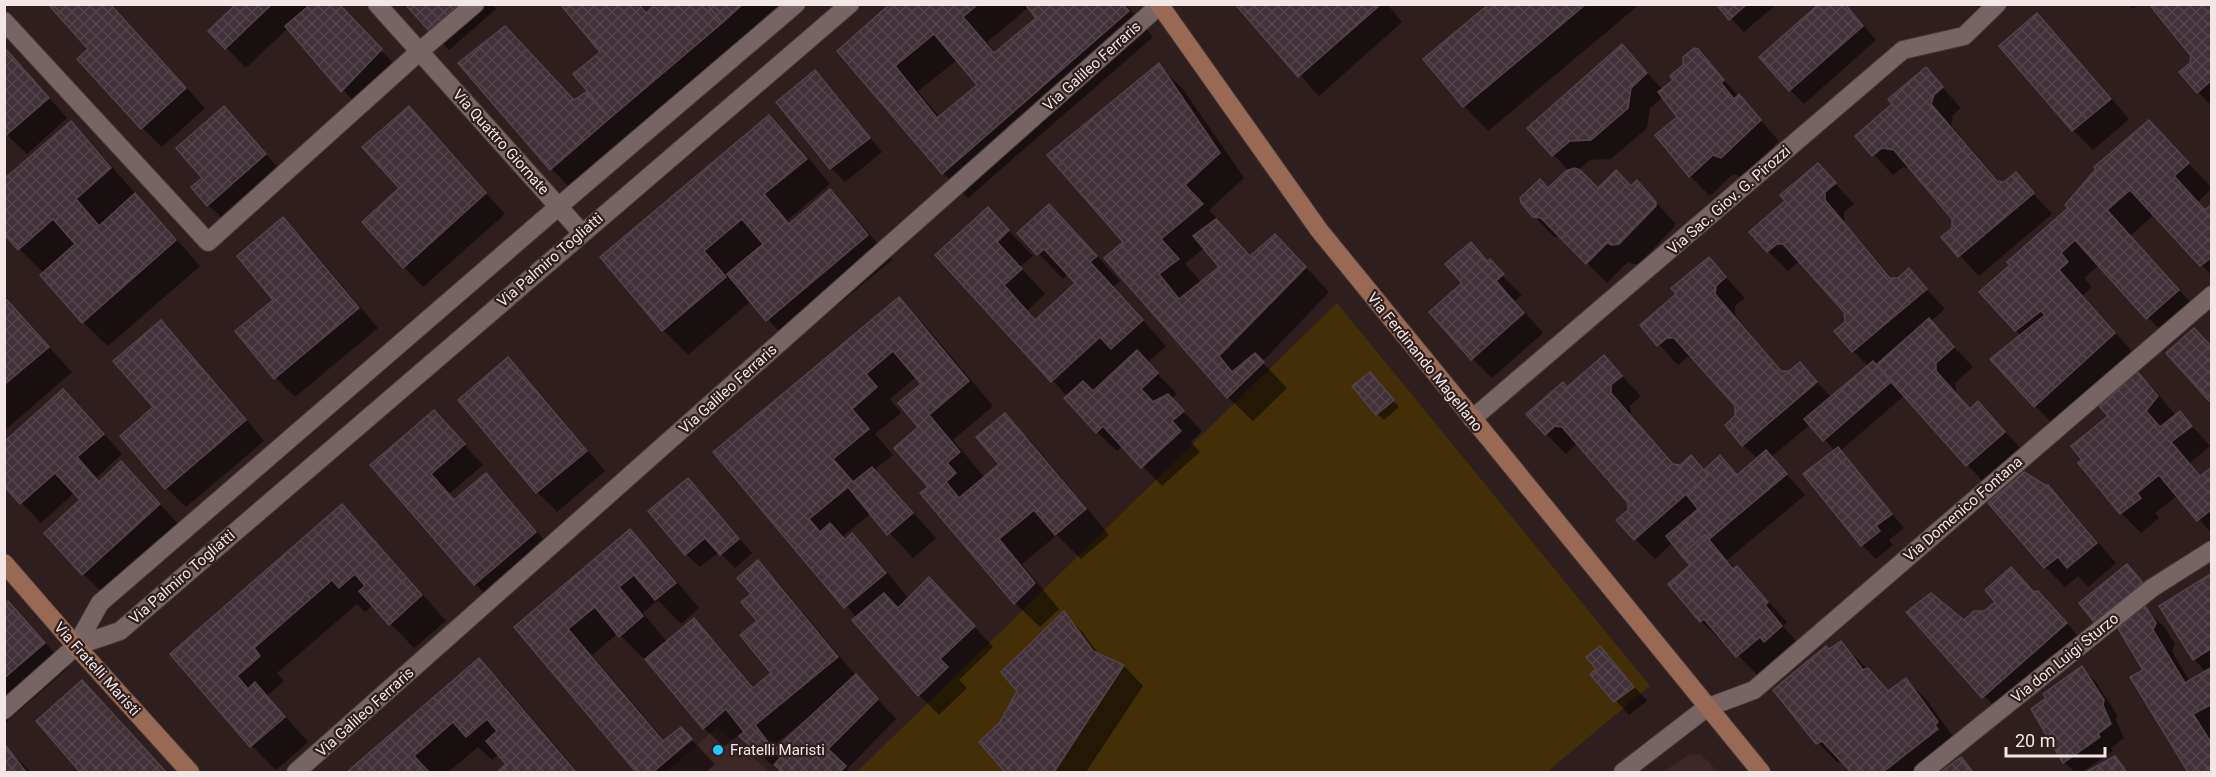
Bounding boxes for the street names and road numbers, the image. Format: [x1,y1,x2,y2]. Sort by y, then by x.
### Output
street label: Via Galileo Ferraris [1039,17,1145,115]
street label: Via Quattro Giornate [449,86,553,198]
street label: Via Sac. Giov. G. Pirozzi [1664,142,1794,258]
street label: Via Palmiro Togliatti [493,209,607,311]
street label: Via Ferdinando Magellano [1363,289,1487,435]
street label: Via Galileo Ferraris [675,340,781,438]
street label: Via Domenico Fontana [1900,453,2026,565]
street label: Via Palmiro Togliatti [125,526,239,628]
street label: Via don Luigi Sturzo [2008,609,2122,707]
street label: Via Fratelli Maristi [50,618,144,720]
street label: Via Galileo Ferraris [312,663,418,761]

